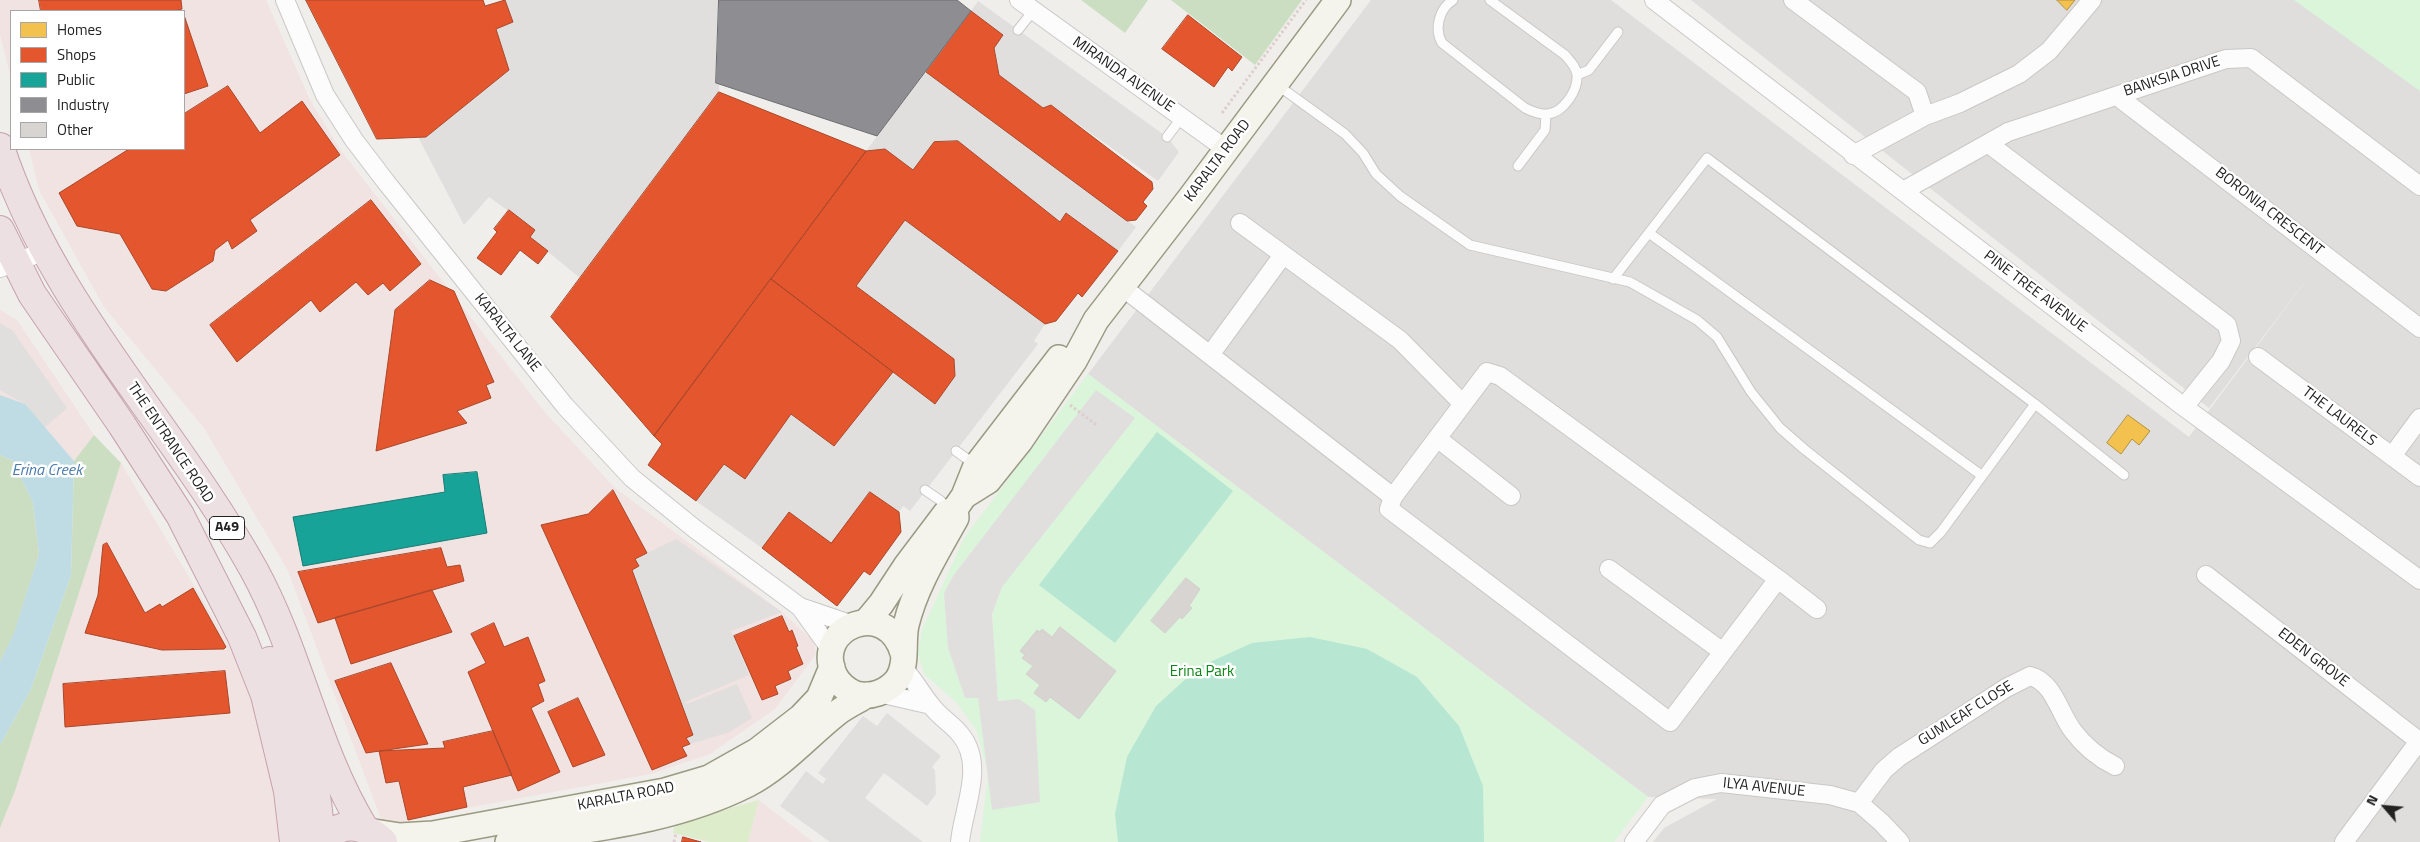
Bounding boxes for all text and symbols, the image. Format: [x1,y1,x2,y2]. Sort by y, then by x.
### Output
legend [10,10,185,150]
text: Homes [57,18,102,41]
street label: MIRANDA AVENUE [1069,33,1177,117]
text: Shops [57,43,96,66]
street label: BANKSIA DRIVE [2121,53,2223,101]
text: Public [57,68,95,91]
text: Industry [57,93,109,116]
street label: KARALTA ROAD [1181,116,1255,206]
text: Other [57,118,93,141]
street label: BORONIA CRESCENT [2211,164,2327,260]
street label: PINE TREE AVENUE [1980,247,2090,337]
street label: KARALTA LANE [470,290,544,376]
street label: THE ENTRANCE ROAD [123,379,217,507]
street label: THE LAURELS [2298,383,2380,451]
water label: Erina Creek [12,461,82,481]
road number: A49 [210,516,244,540]
street label: EDEN GROVE [2274,625,2352,691]
park label: Erina Park [1170,663,1234,681]
street label: GUMLEAF CLOSE [1915,678,2017,750]
street label: ILYA AVENUE [1722,775,1806,801]
street label: KARALTA ROAD [576,779,676,815]
north arrow [2360,782,2410,832]
text: N [2360,791,2383,809]

